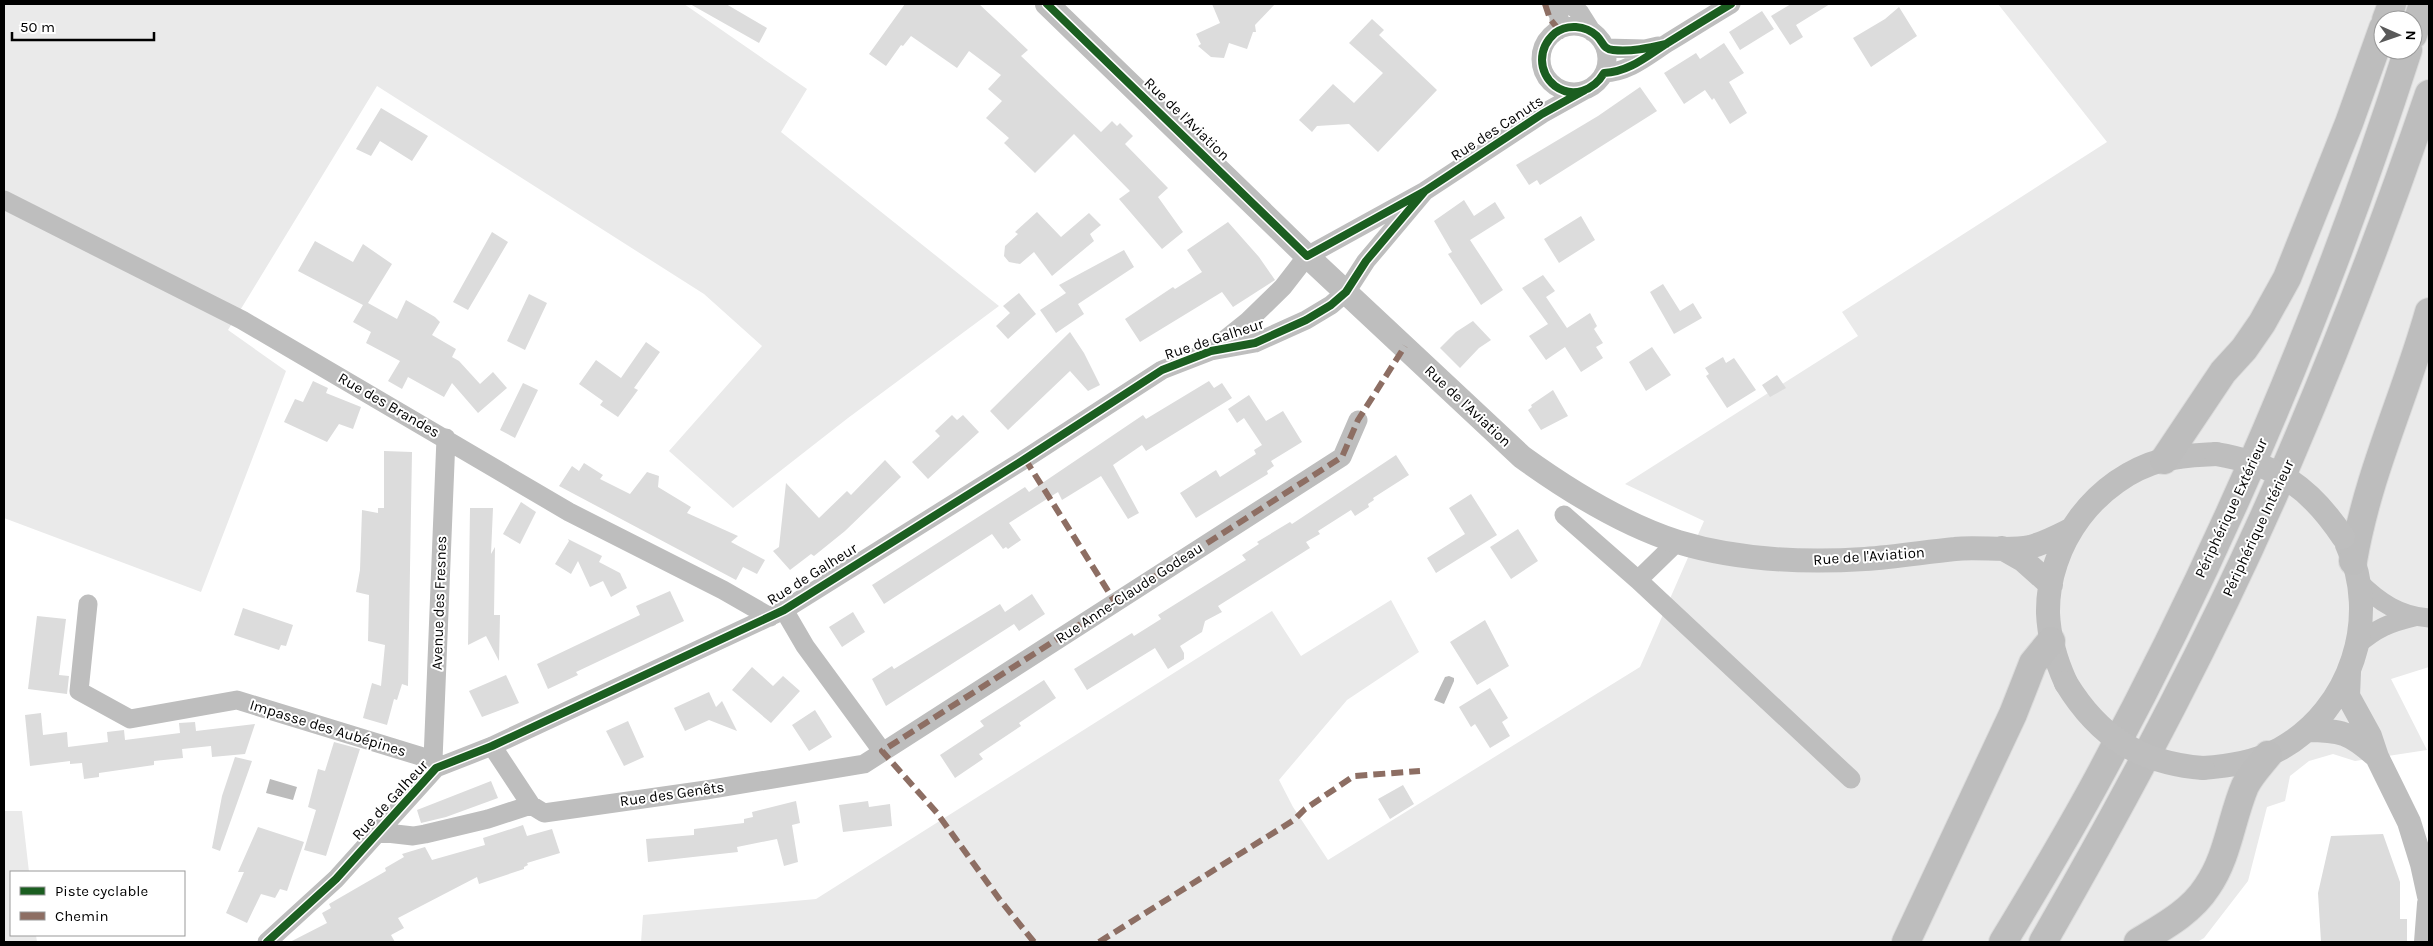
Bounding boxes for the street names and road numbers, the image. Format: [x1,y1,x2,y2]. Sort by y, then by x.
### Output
street label: Rue de l'Aviation [1141,74,1233,164]
street label: Rue des Canuts [1447,91,1547,165]
street label: Rue de Galheur [1162,314,1266,363]
street label: Rue de l'Aviation [1421,361,1515,451]
street label: Rue des Brandes [335,369,443,441]
street label: Périphérique Extérieur [2191,435,2272,581]
street label: Périphérique Intérieur [2218,456,2298,599]
street label: Avenue des Fresnes [428,535,450,671]
street label: Rue de Galheur [764,539,861,609]
street label: Rue Anne-Claude Godeau [1052,539,1206,647]
street label: Rue de l'Aviation [1813,543,1925,569]
street label: Impasse des Aubépines [248,696,408,760]
street label: Rue de Galheur [348,756,432,844]
street label: Rue des Genêts [619,778,725,810]

